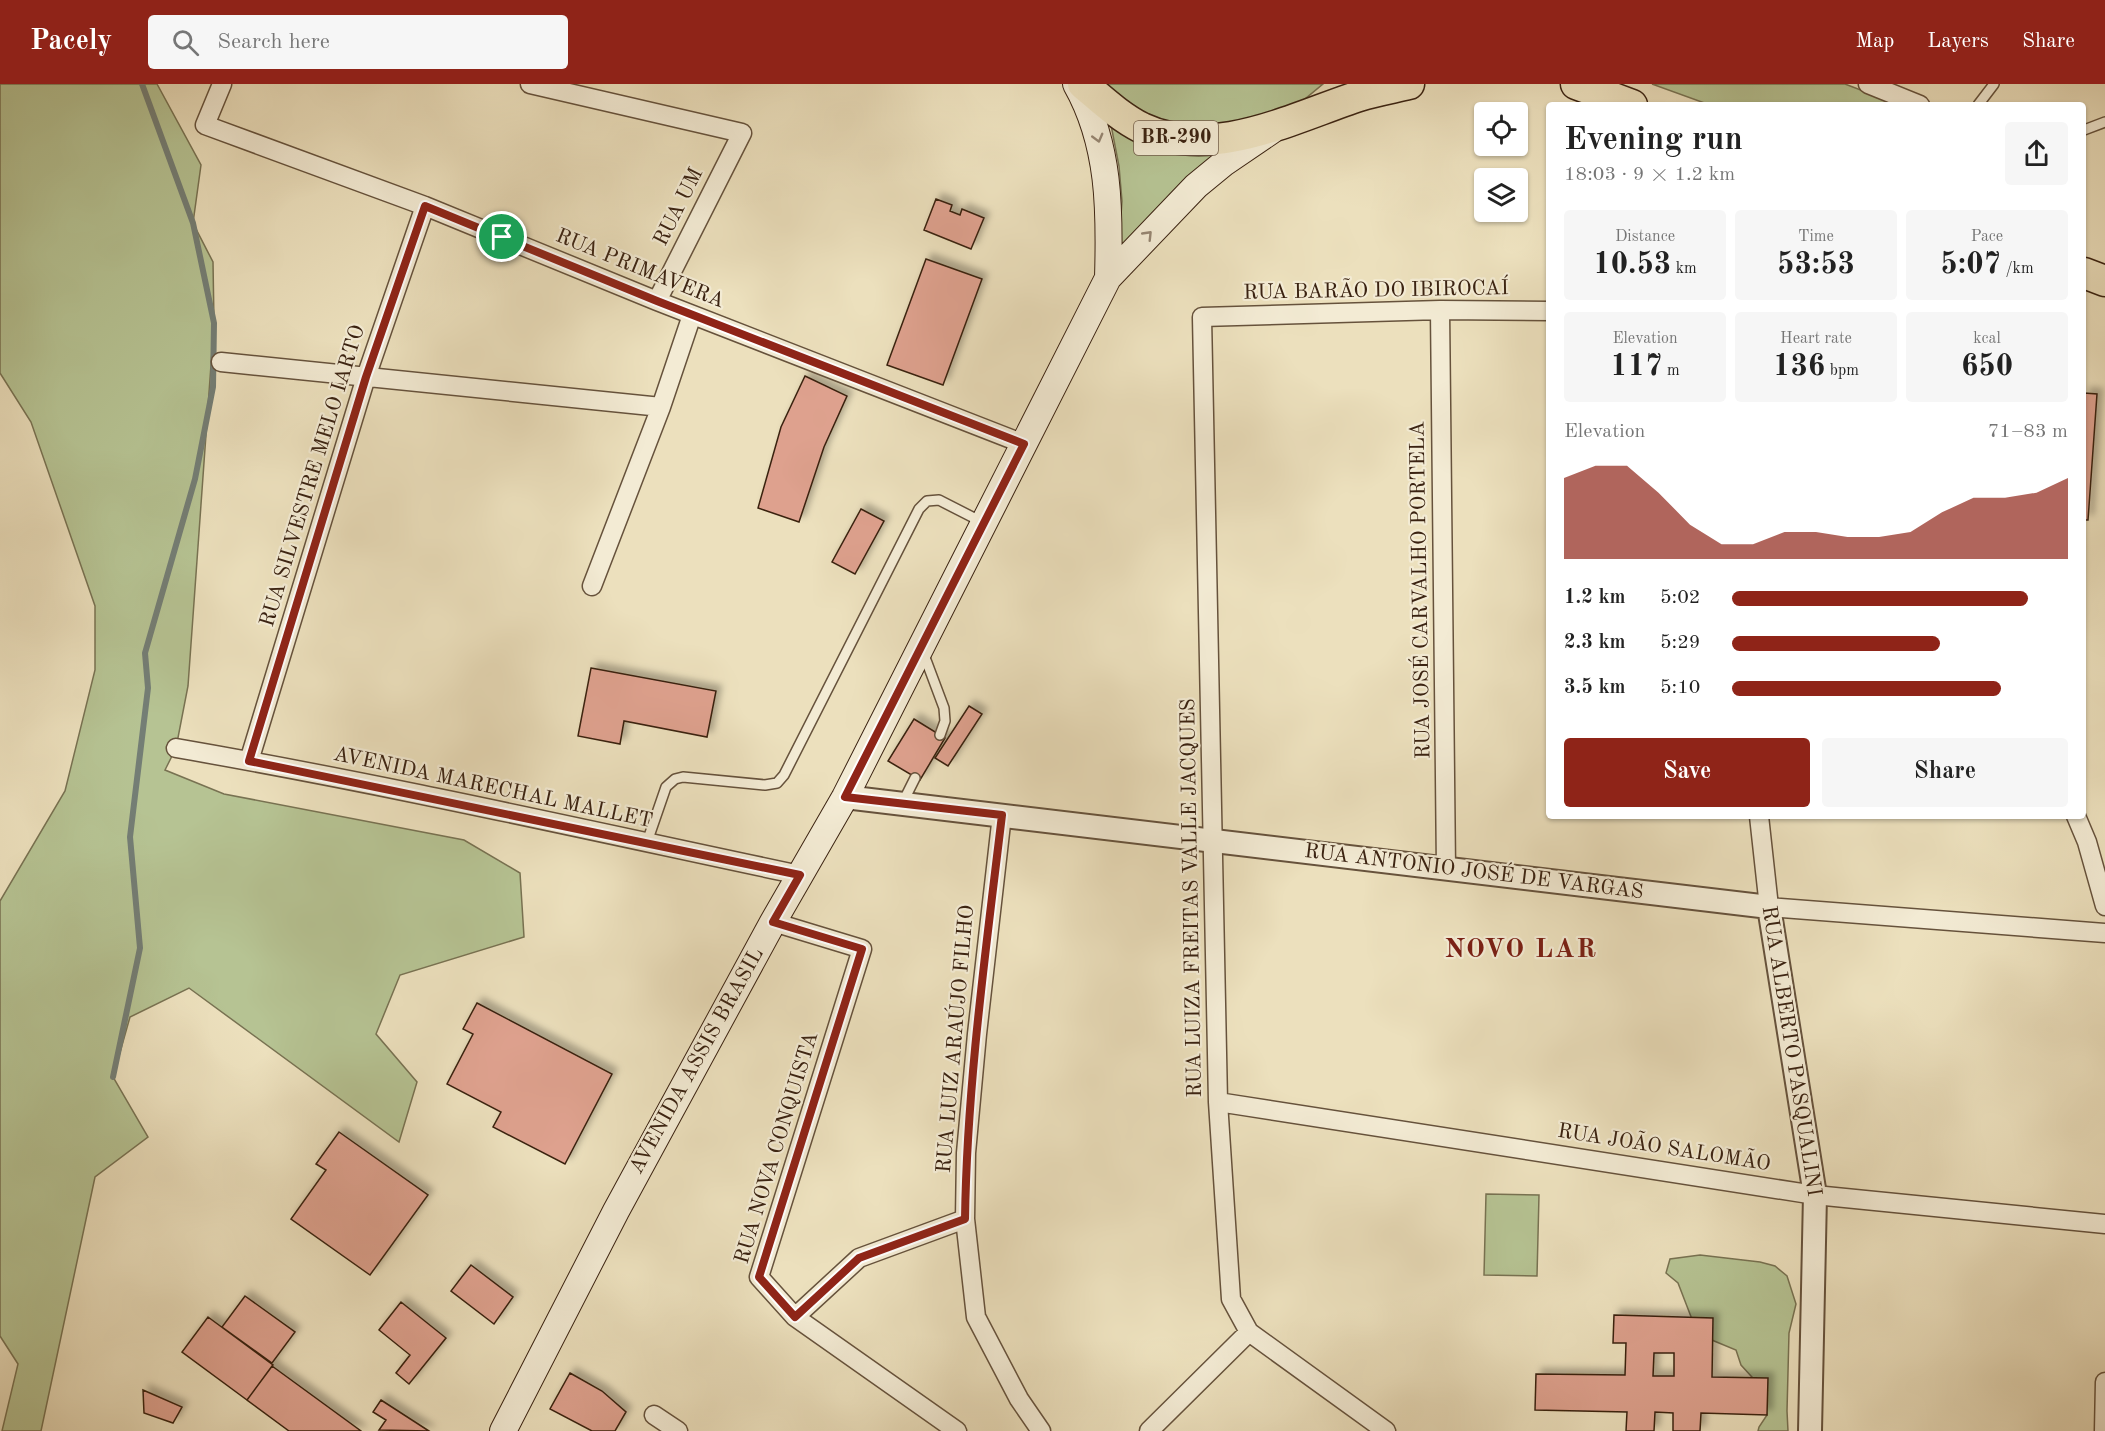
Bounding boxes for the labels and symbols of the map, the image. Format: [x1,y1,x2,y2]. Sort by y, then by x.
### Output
road number: BR-290 [1134,121,1218,155]
one-way arrow [1091,132,1103,143]
street label: RUA UM [650,165,708,249]
pin [476,211,527,262]
street label: RUA PRIMAVERA [553,226,727,312]
one-way arrow [1141,231,1152,241]
street label: RUA BARÃO DO IBIROCAÍ [1243,274,1509,304]
street label: RUA SILVESTRE MELO IARTO [257,322,369,630]
street label: RUA JOSÉ CARVALHO PORTELA [1404,421,1434,759]
street label: RUA LUIZA FREITAS VALLE JACQUES [1178,698,1206,1098]
street label: AVENIDA MARECHAL MALLET [331,744,655,832]
street label: RUA ANTONIO JOSÉ DE VARGAS [1303,837,1645,903]
street label: RUA LUIZ ARAÚJO FILHO [929,904,978,1174]
street label: RUA ALBERTO PASQUALINI [1758,904,1824,1198]
district label: NOVO LAR [1445,936,1597,963]
street label: AVENIDA ASSIS BRASIL [626,944,768,1178]
street label: RUA NOVA CONQUISTA [732,1029,822,1267]
street label: RUA JOÃO SALOMÃO [1556,1117,1773,1175]

